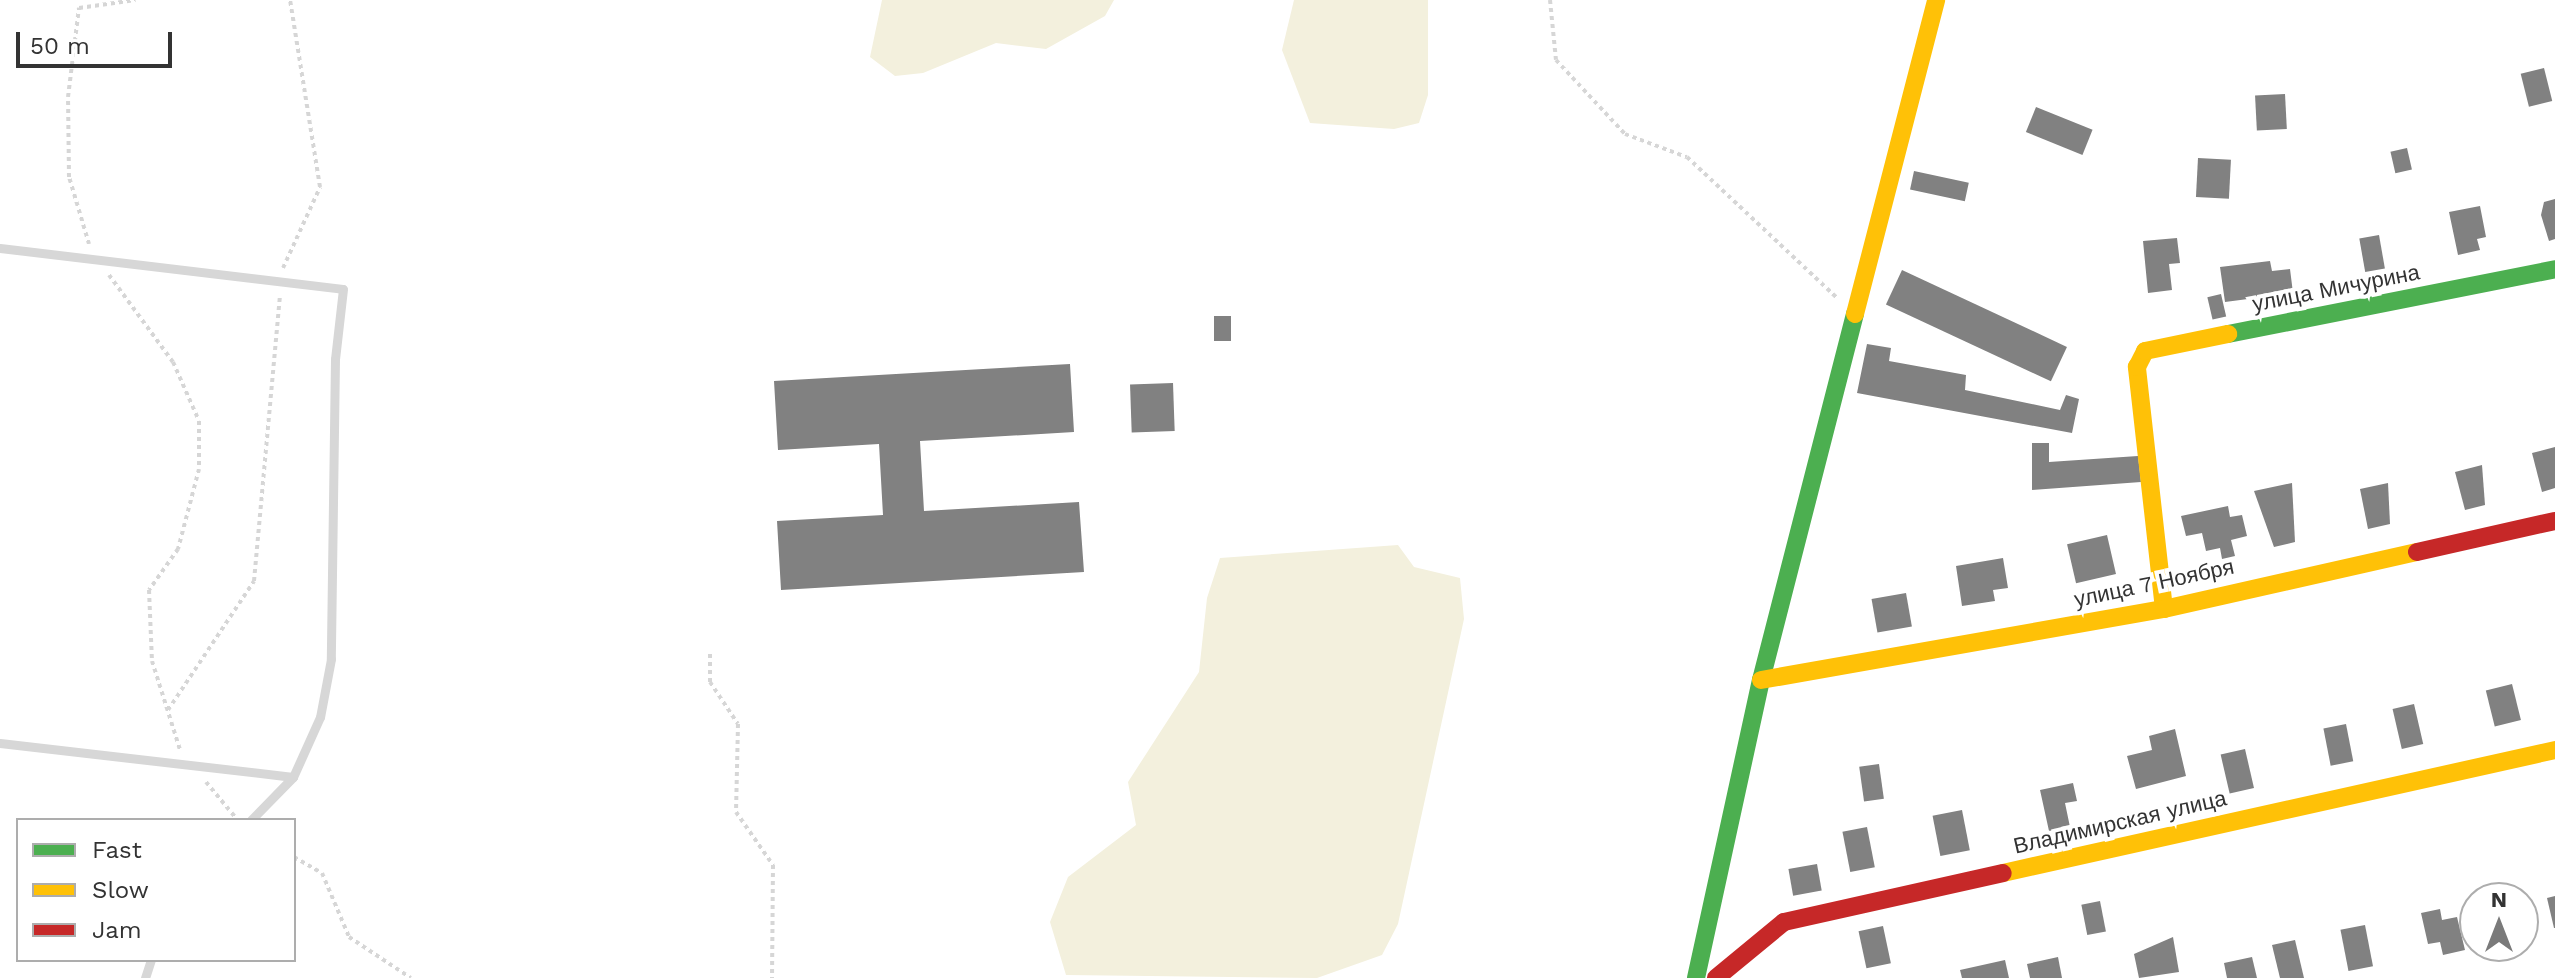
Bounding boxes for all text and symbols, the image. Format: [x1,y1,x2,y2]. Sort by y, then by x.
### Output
scale bar [20,16,176,66]
text: 50 m [30,32,90,60]
street label: улица Мичурина [2250,259,2422,317]
street label: улица 7 Ноября [2071,553,2237,613]
street label: Владимирская улица [2011,785,2229,859]
legend [16,818,296,962]
text: Fast [92,836,142,864]
text: Slow [92,876,149,904]
north arrow [2459,882,2539,962]
text: N [2491,887,2507,912]
text: Jam [92,916,142,944]

